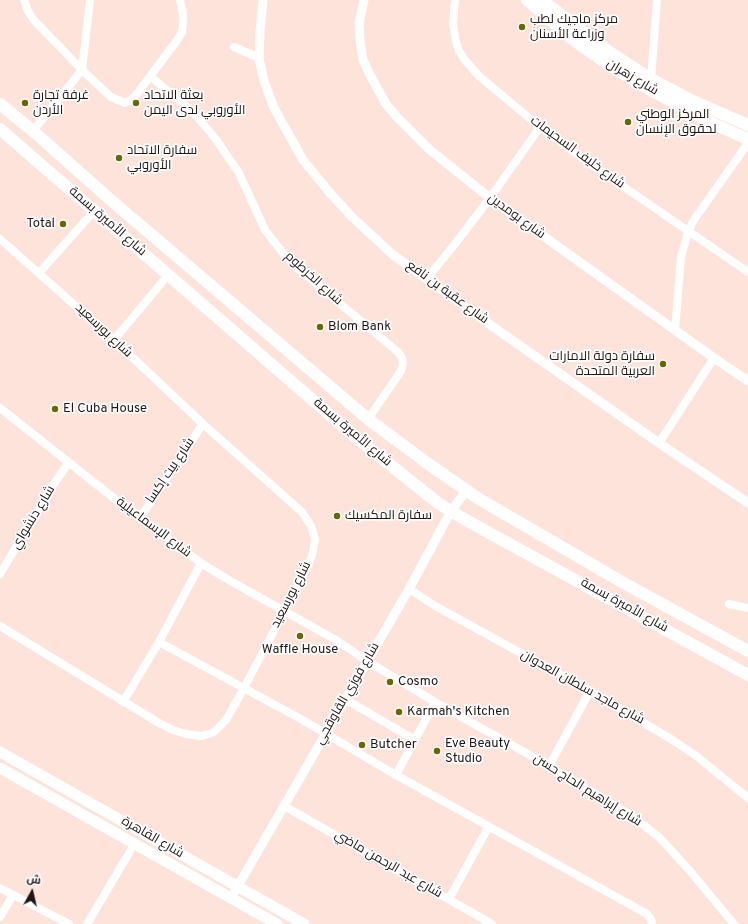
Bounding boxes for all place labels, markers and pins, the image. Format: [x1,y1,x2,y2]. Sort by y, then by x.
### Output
place label: مركز ماجيك لطب وزراعة الأسنان [530,12,618,43]
marker: مركز ماجيك لطب وزراعة الأسنان [517,22,527,32]
place label: غرفة تجارة الأردن [33,88,89,119]
place label: بعثة الاتحاد الأوروبي لدى اليمن [144,88,245,119]
marker: غرفة تجارة الأردن [20,98,30,108]
marker: بعثة الاتحاد الأوروبي لدى اليمن [131,98,141,108]
place label: المركز الوطني لحقوق الإنسان [636,107,717,138]
marker: المركز الوطني لحقوق الإنسان [623,117,633,127]
place label: سفارة الاتحاد الأوروبي [127,143,197,174]
marker: سفارة الاتحاد الأوروبي [114,153,124,163]
place label: Total [26,216,55,232]
marker: Total [58,219,68,229]
place label: Blom Bank [328,319,391,335]
marker: Blom Bank [315,322,325,332]
place label: سفارة دولة الامارات العربية المتحدة [549,349,655,380]
marker: سفارة دولة الامارات العربية المتحدة [658,359,668,369]
place label: El Cuba House [63,401,147,417]
marker: El Cuba House [50,404,60,414]
place label: سفارة المكسيك [345,508,432,524]
marker: سفارة المكسيك [332,511,342,521]
marker: Waffle House [295,631,305,641]
place label: Waffle House [262,642,338,658]
place label: Cosmo [398,674,438,690]
marker: Cosmo [385,677,395,687]
place label: Karmah's Kitchen [407,704,510,720]
marker: Karmah's Kitchen [394,707,404,717]
place label: Eve Beauty Studio [445,736,510,767]
place label: Butcher [370,737,417,753]
marker: Butcher [357,740,367,750]
marker: Eve Beauty Studio [432,746,442,756]

